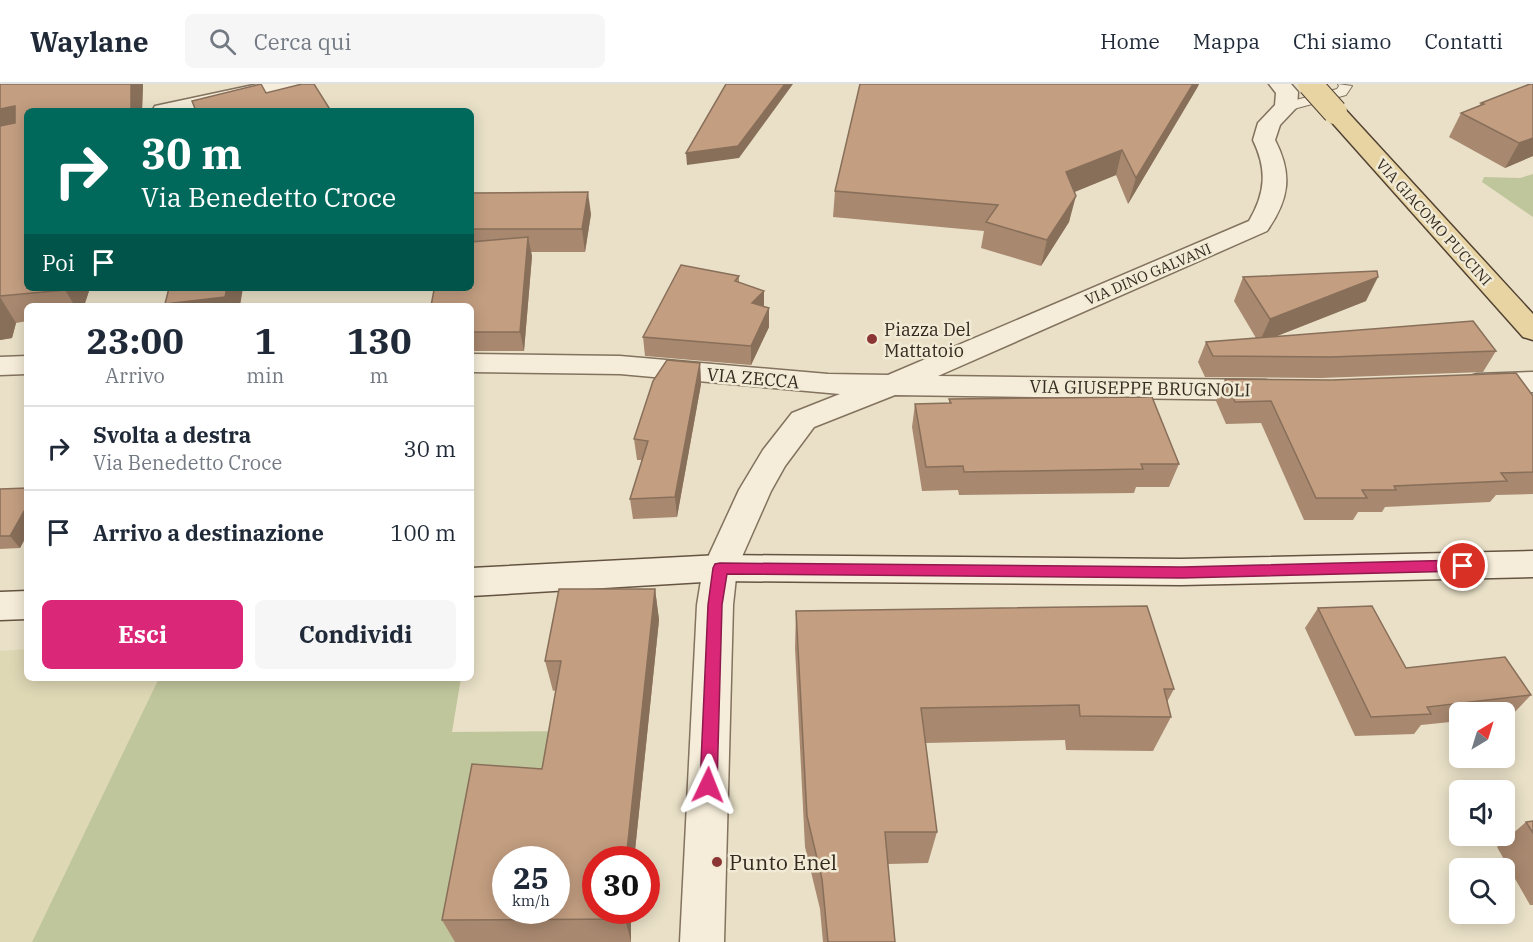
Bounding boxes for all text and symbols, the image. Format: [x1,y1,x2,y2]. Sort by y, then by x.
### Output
search box [185,14,605,68]
text: Waylane [30,23,149,60]
icon: search [206,25,239,58]
text: Cerca qui [254,27,351,56]
text: Home [1100,27,1160,55]
text: Mappa [1193,27,1260,55]
text: Chi siamo [1293,27,1391,55]
text: Contatti [1424,27,1503,55]
text: 30 m [141,126,242,181]
icon: right [42,132,120,210]
street label: VIA GIACOMO PUCCINI [1372,155,1496,289]
text: Via Benedetto Croce [141,179,396,214]
street label: VIA DINO GALVANI [1082,239,1214,309]
icon: arrive [87,246,120,279]
text: Poi [42,248,75,277]
text: 23:00 [86,317,184,364]
text: 1 [254,317,276,364]
text: 130 [347,317,412,364]
place label: Piazza Del Mattatoio [884,318,971,362]
marker: Piazza Del Mattatoio [865,332,879,346]
text: Arrivo [105,362,165,389]
text: min [246,362,284,389]
text: m [370,362,389,389]
street label: VIA ZECCA [706,362,801,394]
street label: VIA GIUSEPPE BRUGNOLI [1029,375,1251,401]
text: Svolta a destra [93,420,251,449]
icon: right [42,432,75,465]
text: 30 m [404,434,456,463]
text: Via Benedetto Croce [93,449,282,476]
icon: arrive [42,516,75,549]
text: Arrivo a destinazione [93,518,324,547]
text: 100 m [390,518,456,547]
pin [1437,540,1488,591]
icon: arrive [1446,549,1479,582]
button: Esci [42,600,243,669]
button: Condividi [255,600,456,669]
north arrow [1449,702,1515,768]
map controls [1449,702,1515,924]
position arrow [676,753,740,817]
button: sound [1449,780,1515,846]
speed limit sign: 30 [582,846,660,924]
place label: Punto Enel [729,848,837,876]
marker: Punto Enel [710,855,724,869]
text: 25 [513,858,549,897]
button: search [1449,858,1515,924]
text: km/h [512,891,550,910]

